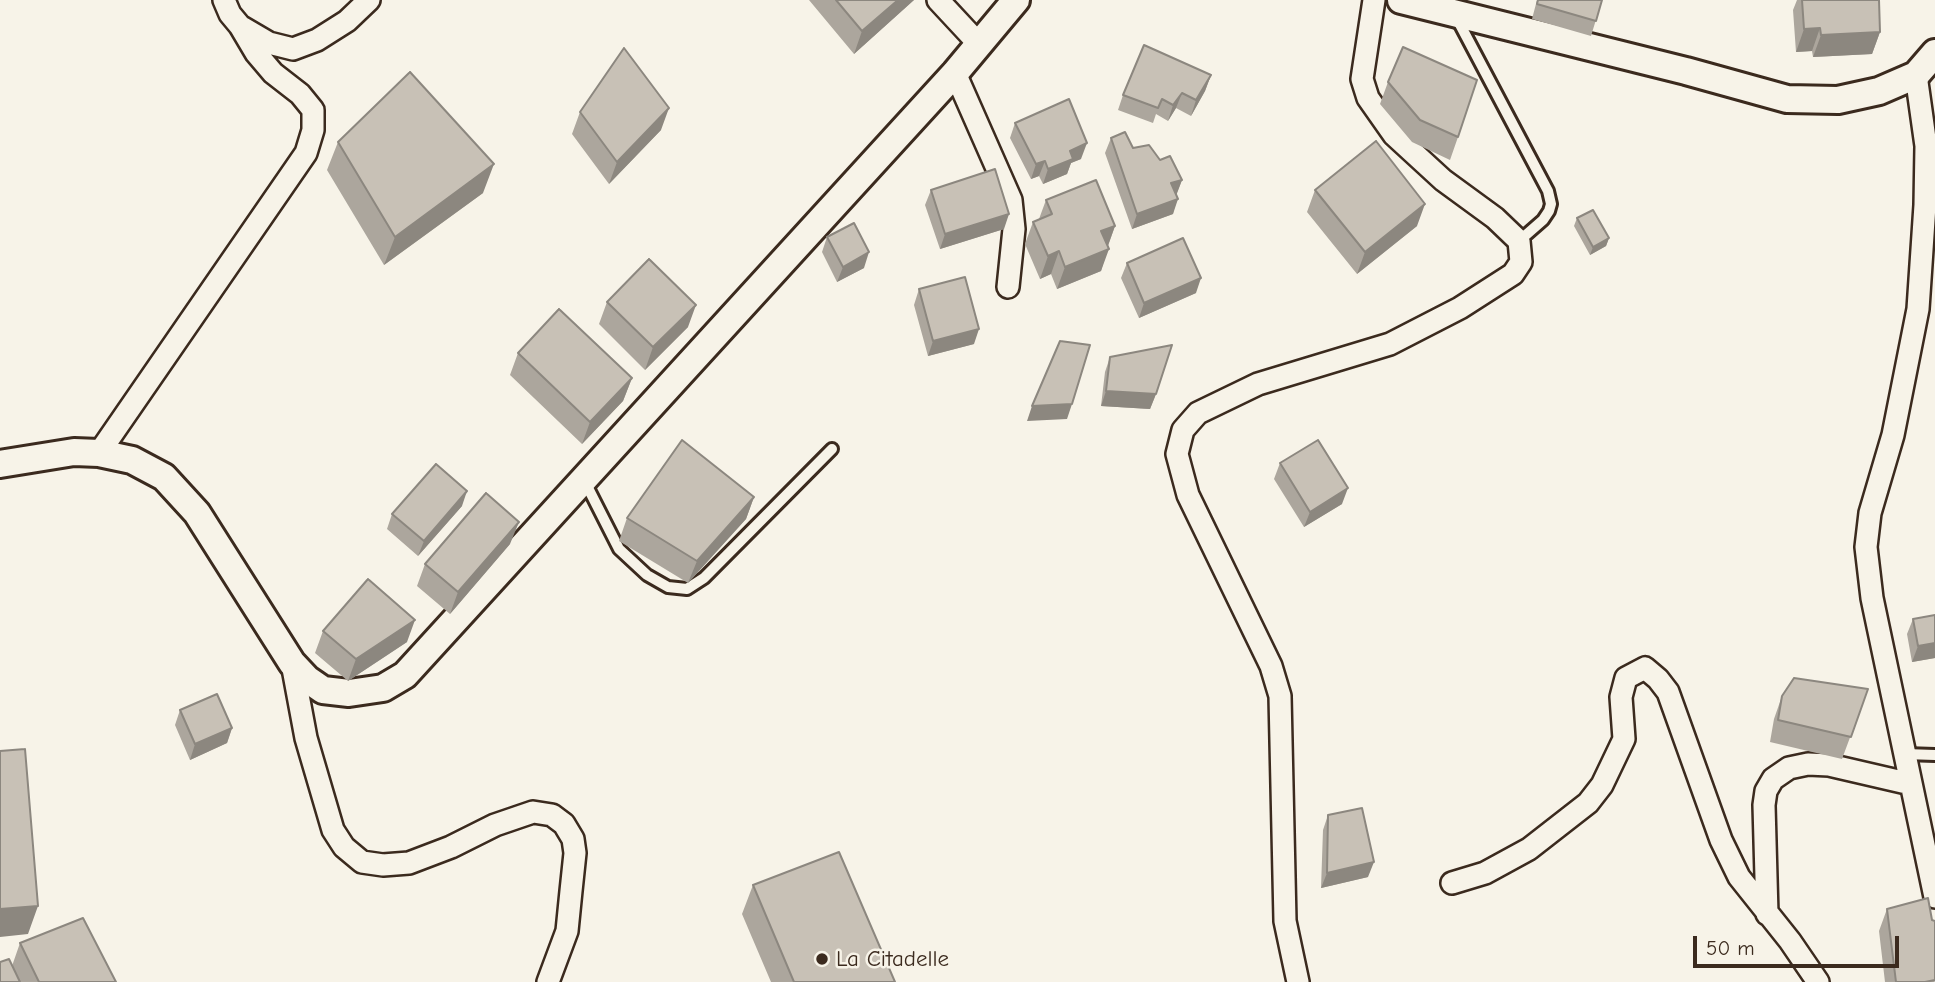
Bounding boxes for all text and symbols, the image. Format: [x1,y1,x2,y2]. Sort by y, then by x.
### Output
scale bar [1697,922,1904,966]
text: 50 m [1706,936,1755,960]
place label: La Citadelle [836,945,949,973]
marker: La Citadelle [814,951,830,967]

